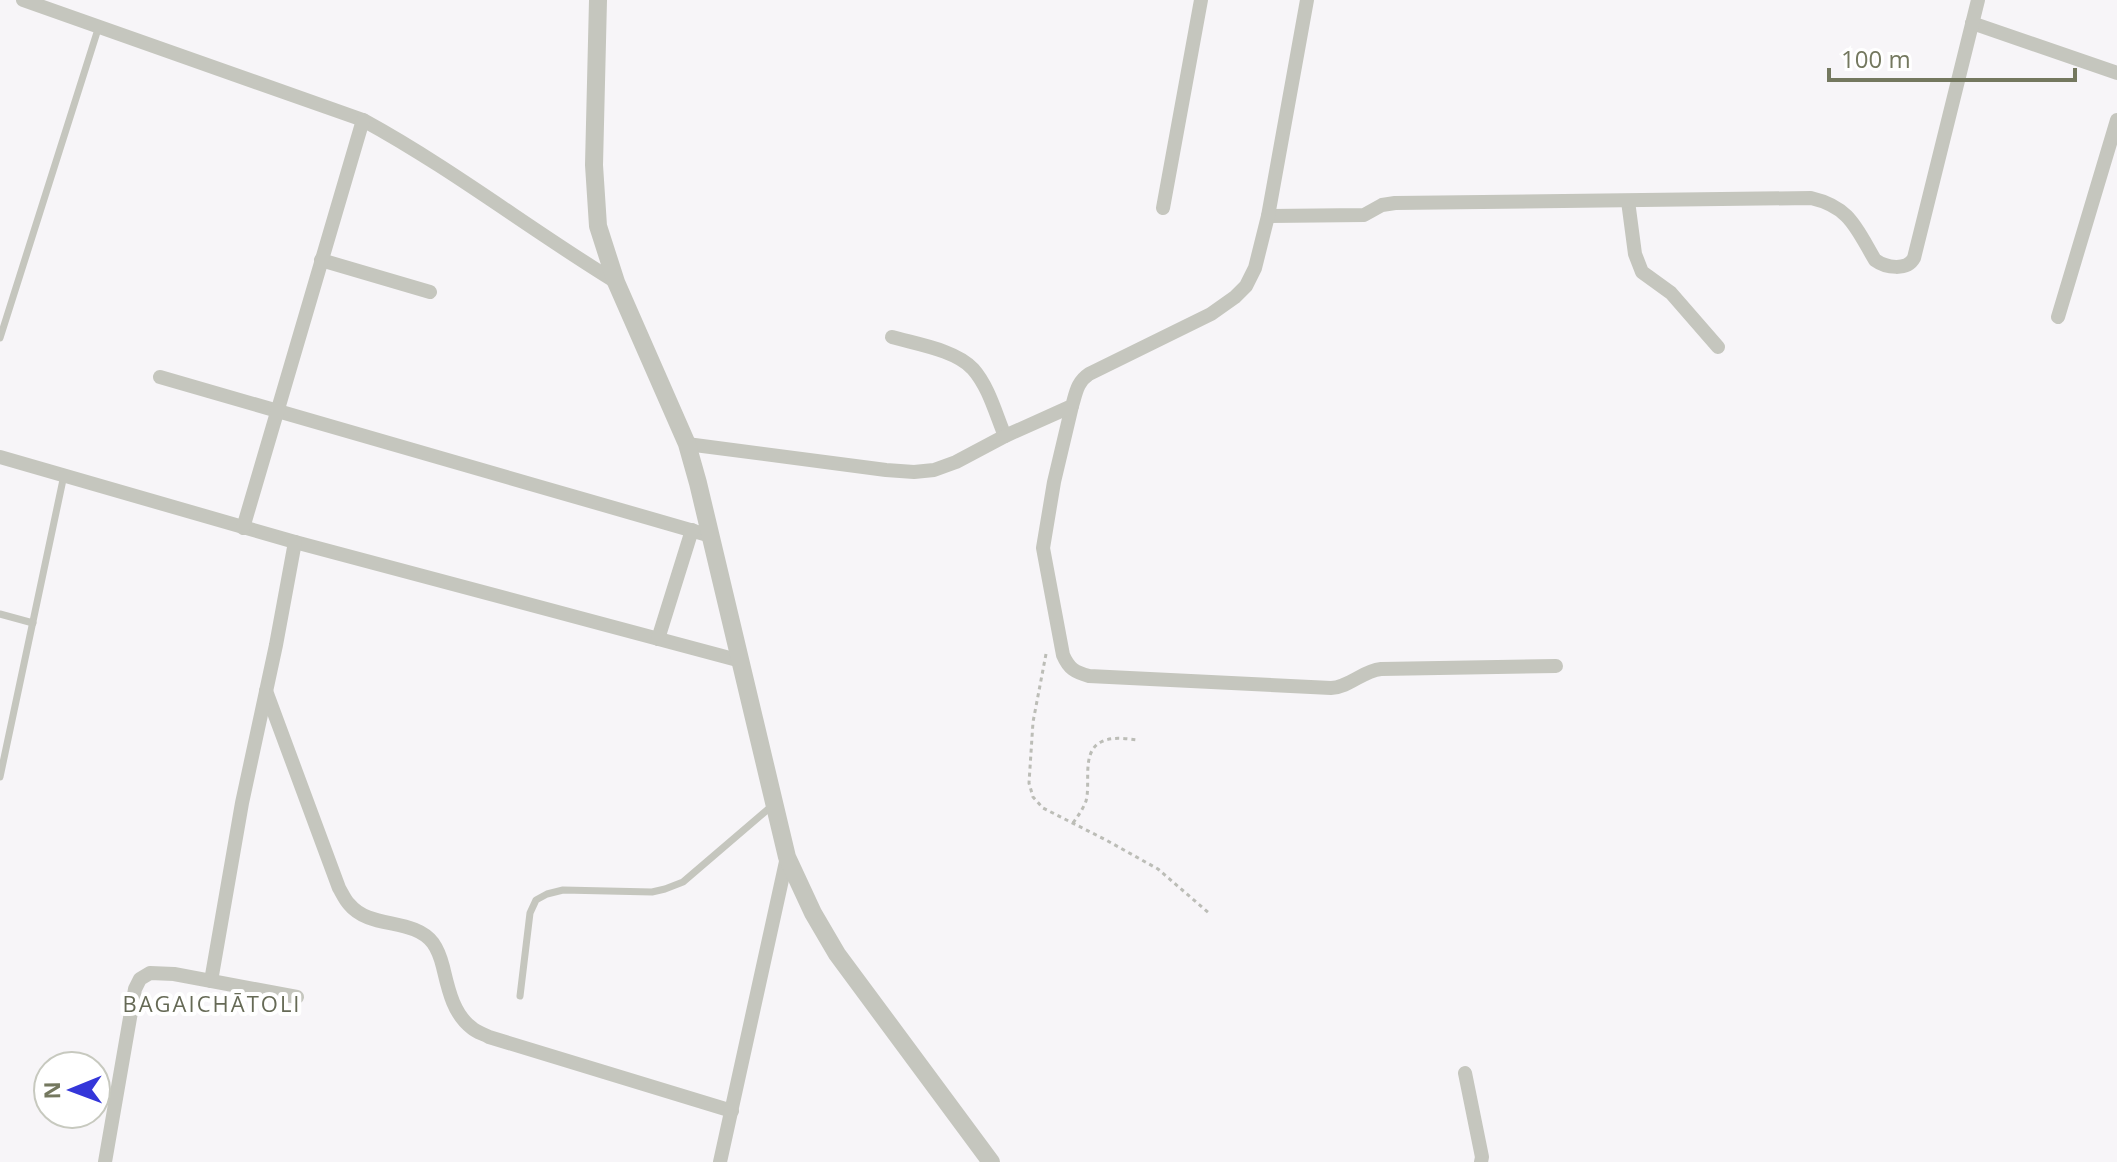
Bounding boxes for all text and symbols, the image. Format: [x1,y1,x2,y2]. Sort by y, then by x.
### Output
scale bar [1829,32,2075,82]
text: 100 m [1841,42,1911,75]
district label: BAGAICHĀTOLI [122,988,302,1018]
north arrow [32,1050,112,1130]
text: N [36,1081,66,1100]

